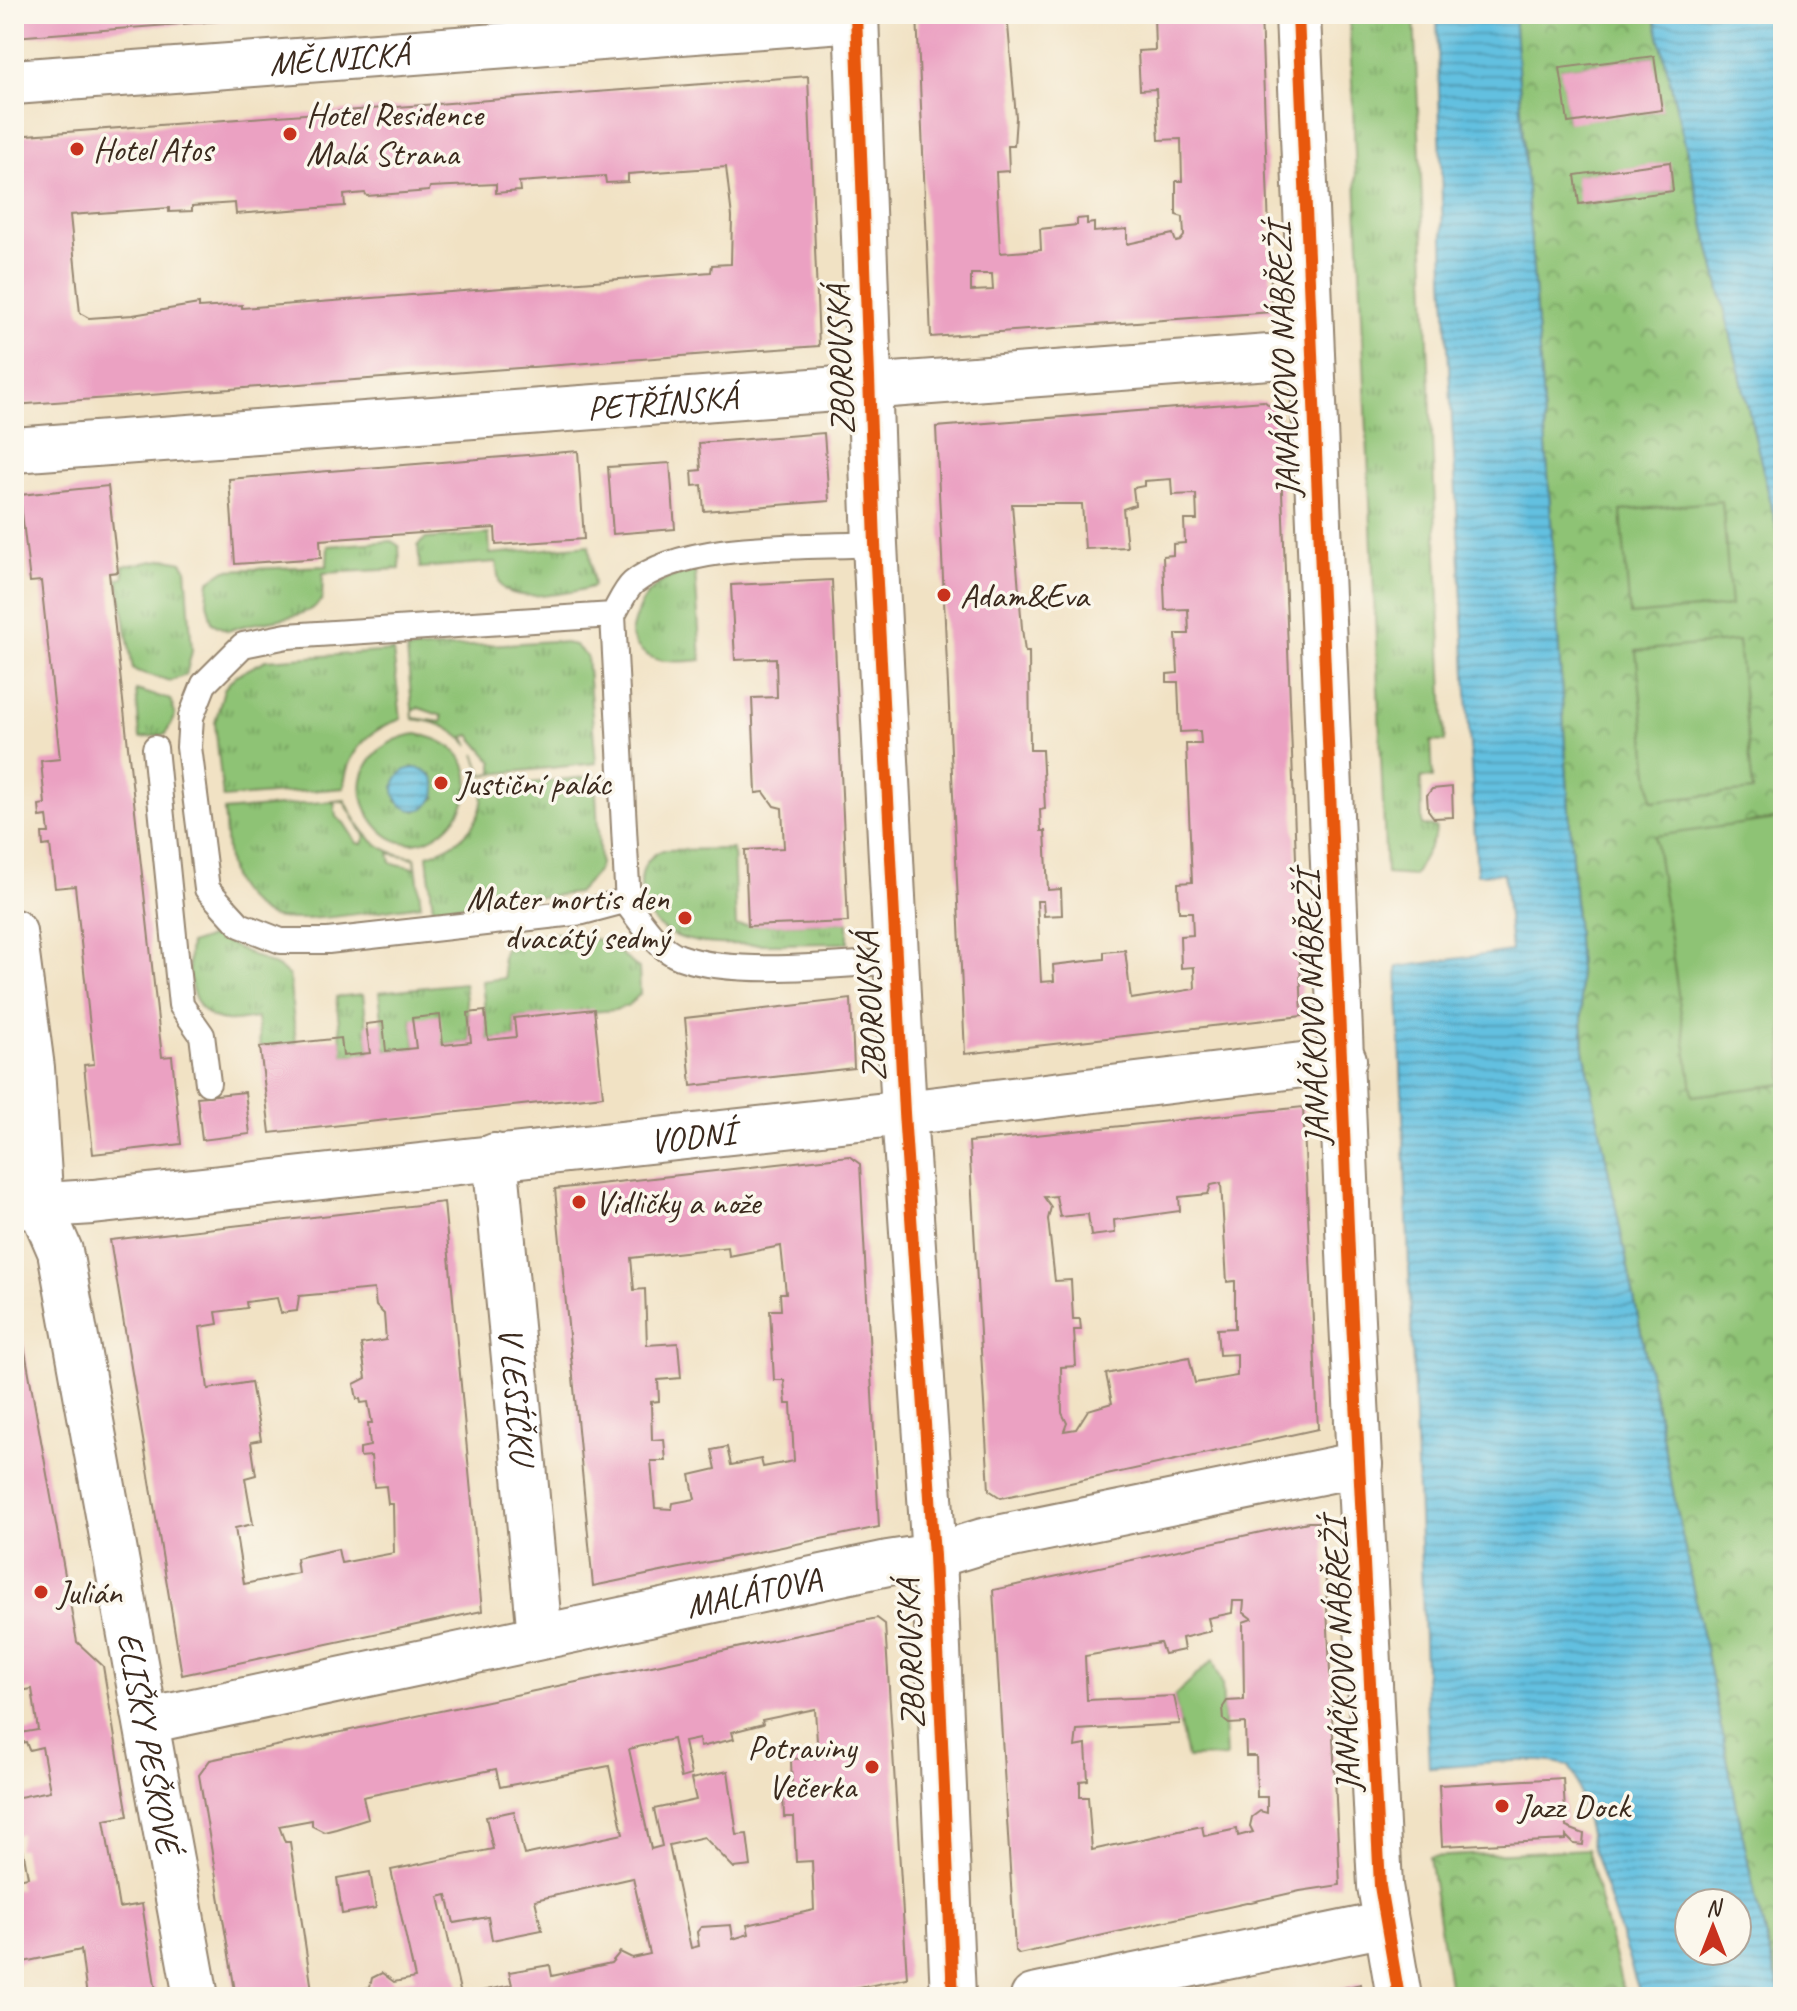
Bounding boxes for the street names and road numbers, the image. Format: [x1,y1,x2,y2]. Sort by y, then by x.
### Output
street label: MĚLNICKÁ [267,31,415,84]
street label: JANÁČKOVO NÁBŘEŽÍ [1256,215,1309,500]
street label: ZBOROVSKÁ [816,281,864,435]
street label: PETŘÍNSKÁ [585,375,743,429]
street label: JANÁČKOVO NÁBŘEŽÍ [1285,863,1338,1148]
street label: ZBOROVSKÁ [844,927,895,1083]
street label: VODNÍ [648,1109,744,1162]
street label: V LESÍČKU [490,1325,546,1471]
street label: JANÁČKOVO NÁBŘEŽÍ [1312,1510,1370,1795]
street label: MALÁTOVA [682,1556,826,1627]
street label: ZBOROVSKÁ [886,1575,934,1729]
street label: ELIŠKY PEŠKOVÉ [108,1629,192,1860]

